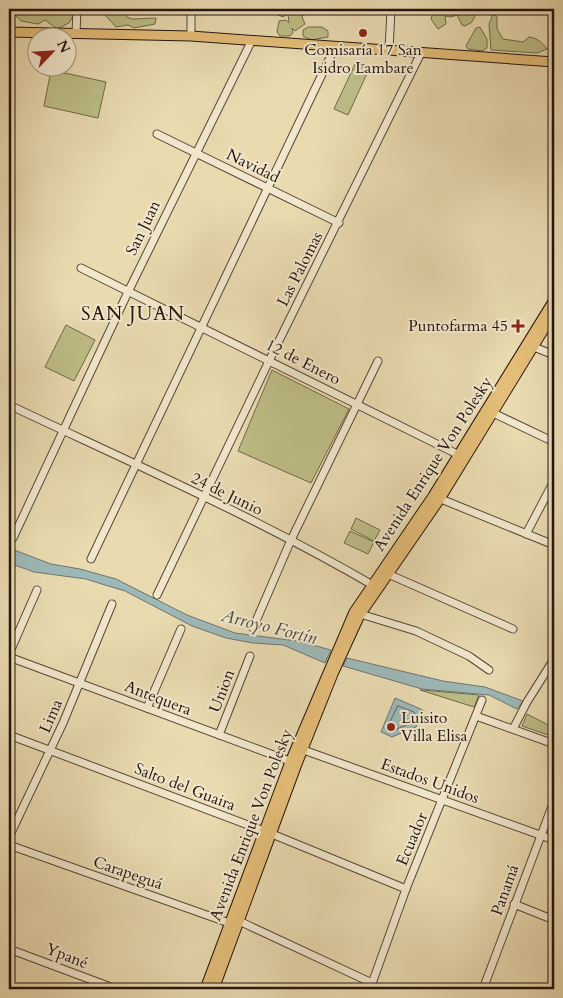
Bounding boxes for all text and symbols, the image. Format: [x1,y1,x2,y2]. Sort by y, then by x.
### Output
marker: Comisaría 17 San Isidro Lambare [357,27,369,39]
north arrow [28,28,78,78]
text: N [52,37,75,56]
place label: Comisaría 17 San Isidro Lambare [304,39,422,79]
street label: Navidad [223,144,284,189]
street label: San Juan [120,197,166,259]
street label: Las Palomas [272,228,328,310]
district label: SAN JUAN [81,301,185,327]
place label: Puntofarma 45 [408,315,508,337]
marker: Puntofarma 45 [512,320,524,332]
street label: 12 de Enero [262,334,345,390]
street label: Avenida Enrique Von Polesky [368,372,498,555]
street label: 24 de Junio [187,467,267,521]
water label: Arroyo Fortín [218,603,320,651]
street label: Union [204,666,240,716]
street label: Antequera [121,675,195,721]
street label: Lima [34,696,68,736]
place label: Luisito Villa Elisa [401,707,467,747]
marker: Luisito Villa Elisa [385,721,397,733]
street label: Avenida Enrique Von Polesky [204,725,298,924]
street label: Estados Unidos [378,753,482,809]
street label: Salto del Guaira [131,758,239,816]
street label: Ecuador [391,809,433,869]
street label: Carapeguá [90,851,166,895]
street label: Panamá [486,861,524,919]
street label: Ypané [43,938,91,974]

